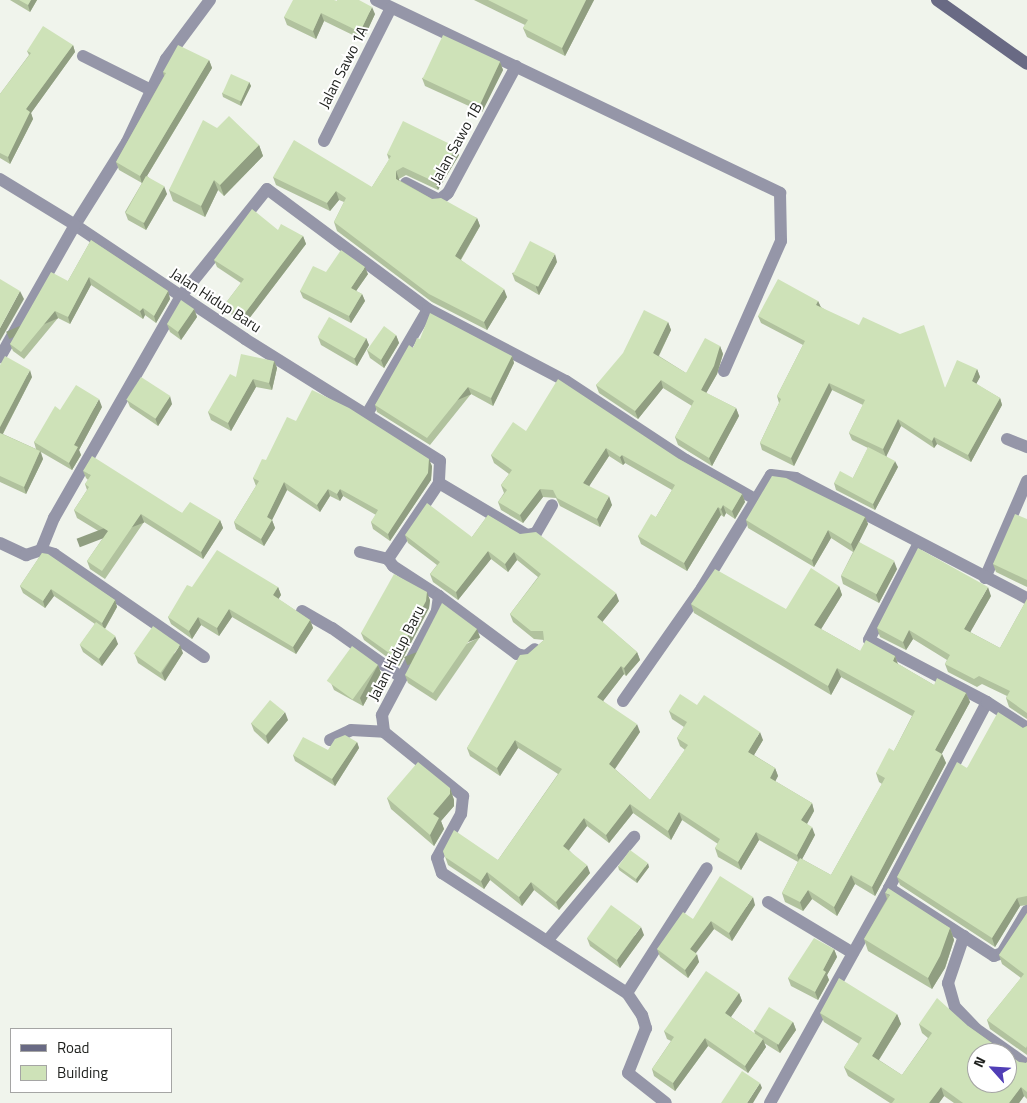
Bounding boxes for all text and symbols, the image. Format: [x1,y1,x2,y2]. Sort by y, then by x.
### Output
street label: Jalan Sawo 1A [315,23,371,111]
street label: Jalan Sawo 1B [426,99,486,187]
street label: Jalan Hidup Baru [167,264,265,336]
street label: Jalan Hidup Baru [364,602,428,704]
legend [10,1028,172,1093]
text: Road [57,1036,89,1059]
north arrow [967,1043,1017,1093]
text: N [967,1053,991,1071]
text: Building [57,1061,108,1084]

